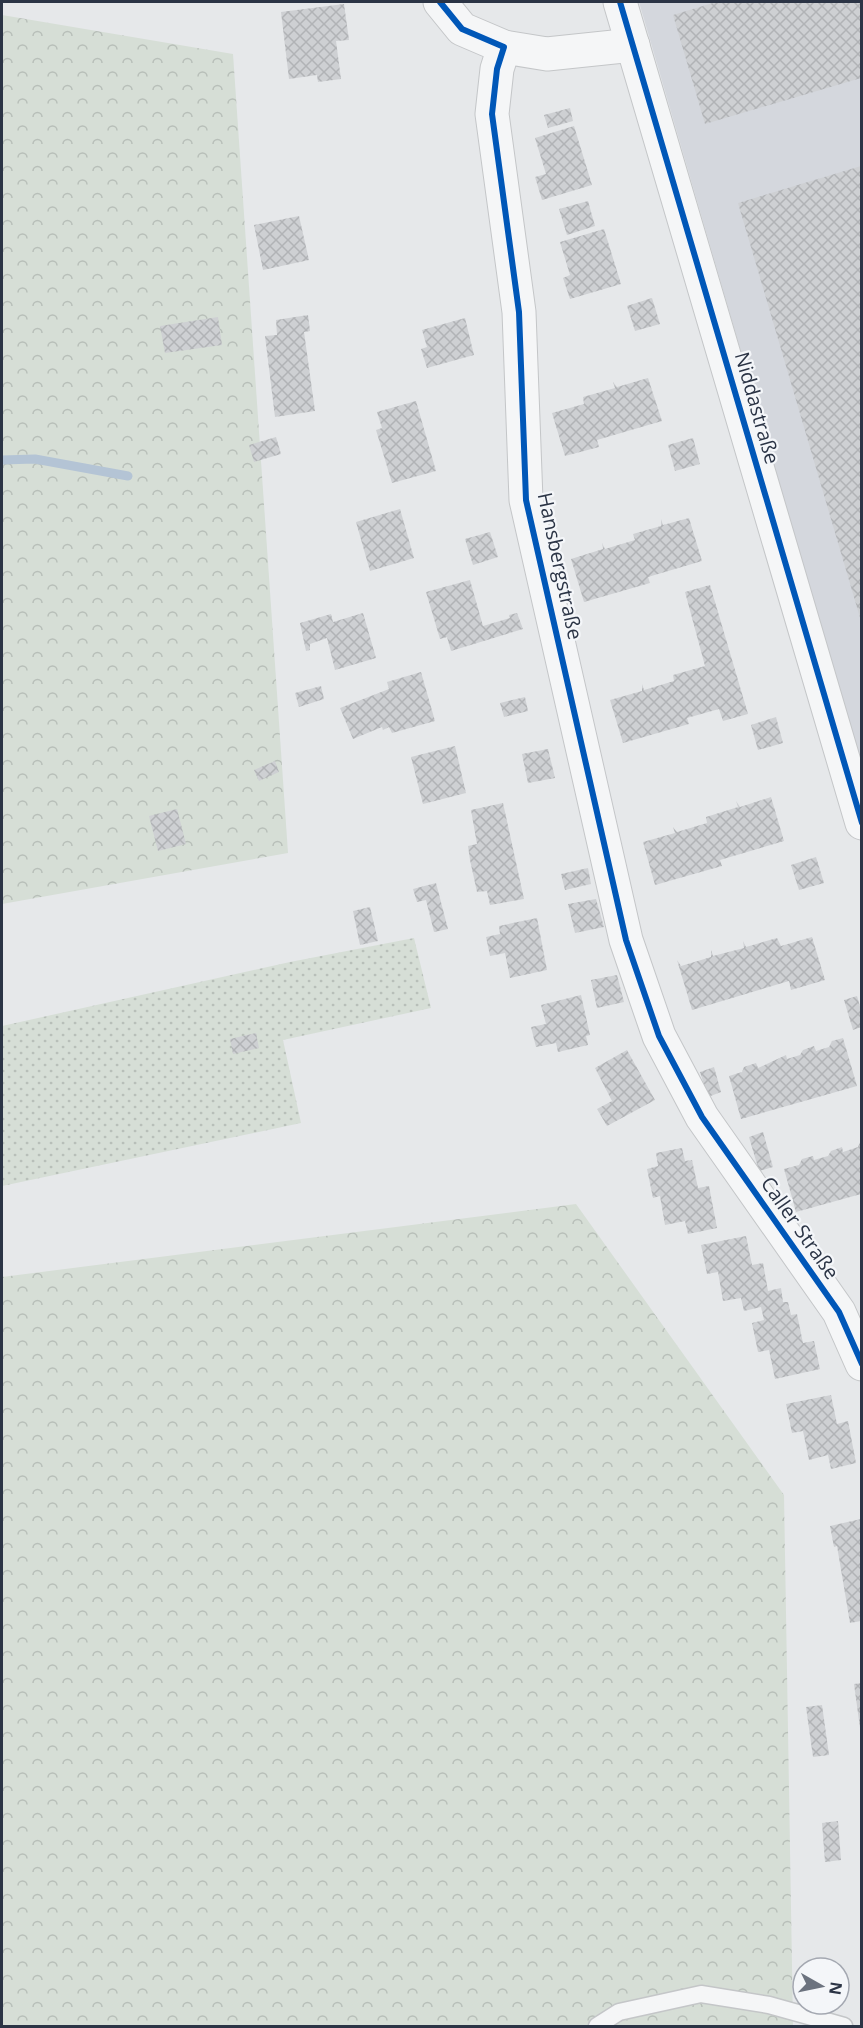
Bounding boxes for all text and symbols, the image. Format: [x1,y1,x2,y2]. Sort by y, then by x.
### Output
street label: Niddastraße [729,349,786,467]
street label: Hansbergstraße [532,490,589,642]
street label: Caller Straße [755,1171,846,1284]
north arrow [791,1956,851,2016]
text: N [824,1980,848,1996]

